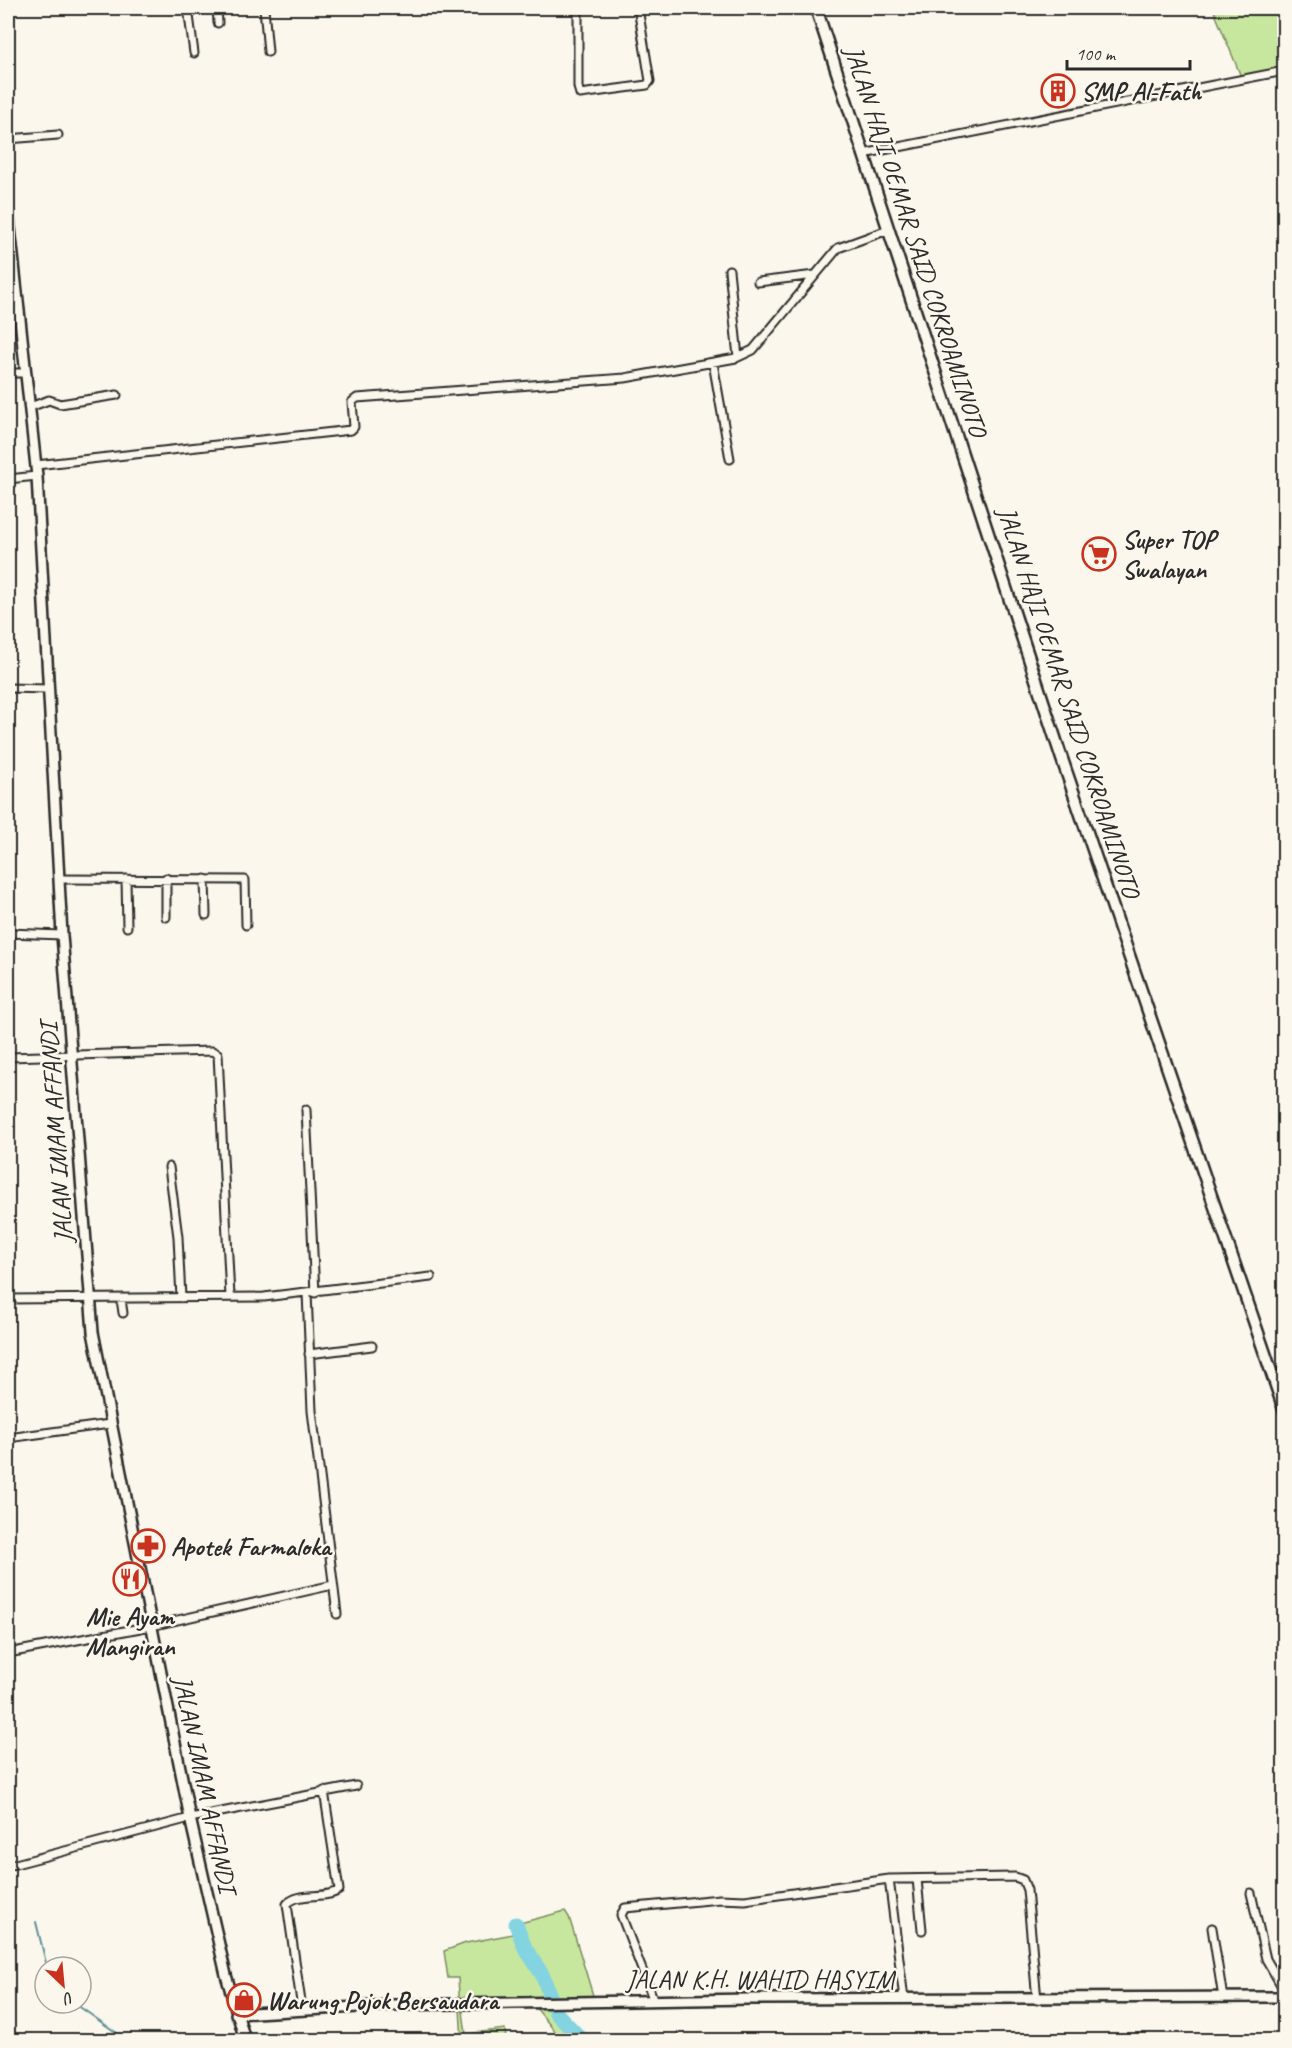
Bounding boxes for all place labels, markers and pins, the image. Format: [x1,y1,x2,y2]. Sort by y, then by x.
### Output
building icon: SMP Al-Fath [1040,73,1076,109]
place label: SMP Al-Fath [1081,75,1202,108]
place label: Super TOP Swalayan [1122,523,1219,586]
supermarket icon: Super TOP Swalayan [1081,536,1117,572]
pharmacy icon: Apotek Farmaloka [130,1528,166,1564]
place label: Apotek Farmaloka [171,1530,333,1563]
restaurant icon: Mie Ayam Mangiran [112,1561,148,1597]
place label: Mie Ayam Mangiran [85,1600,176,1663]
shop icon: Warung Pojok Bersaudara [226,1982,262,2018]
place label: Warung Pojok Bersaudara [267,1984,500,2017]

